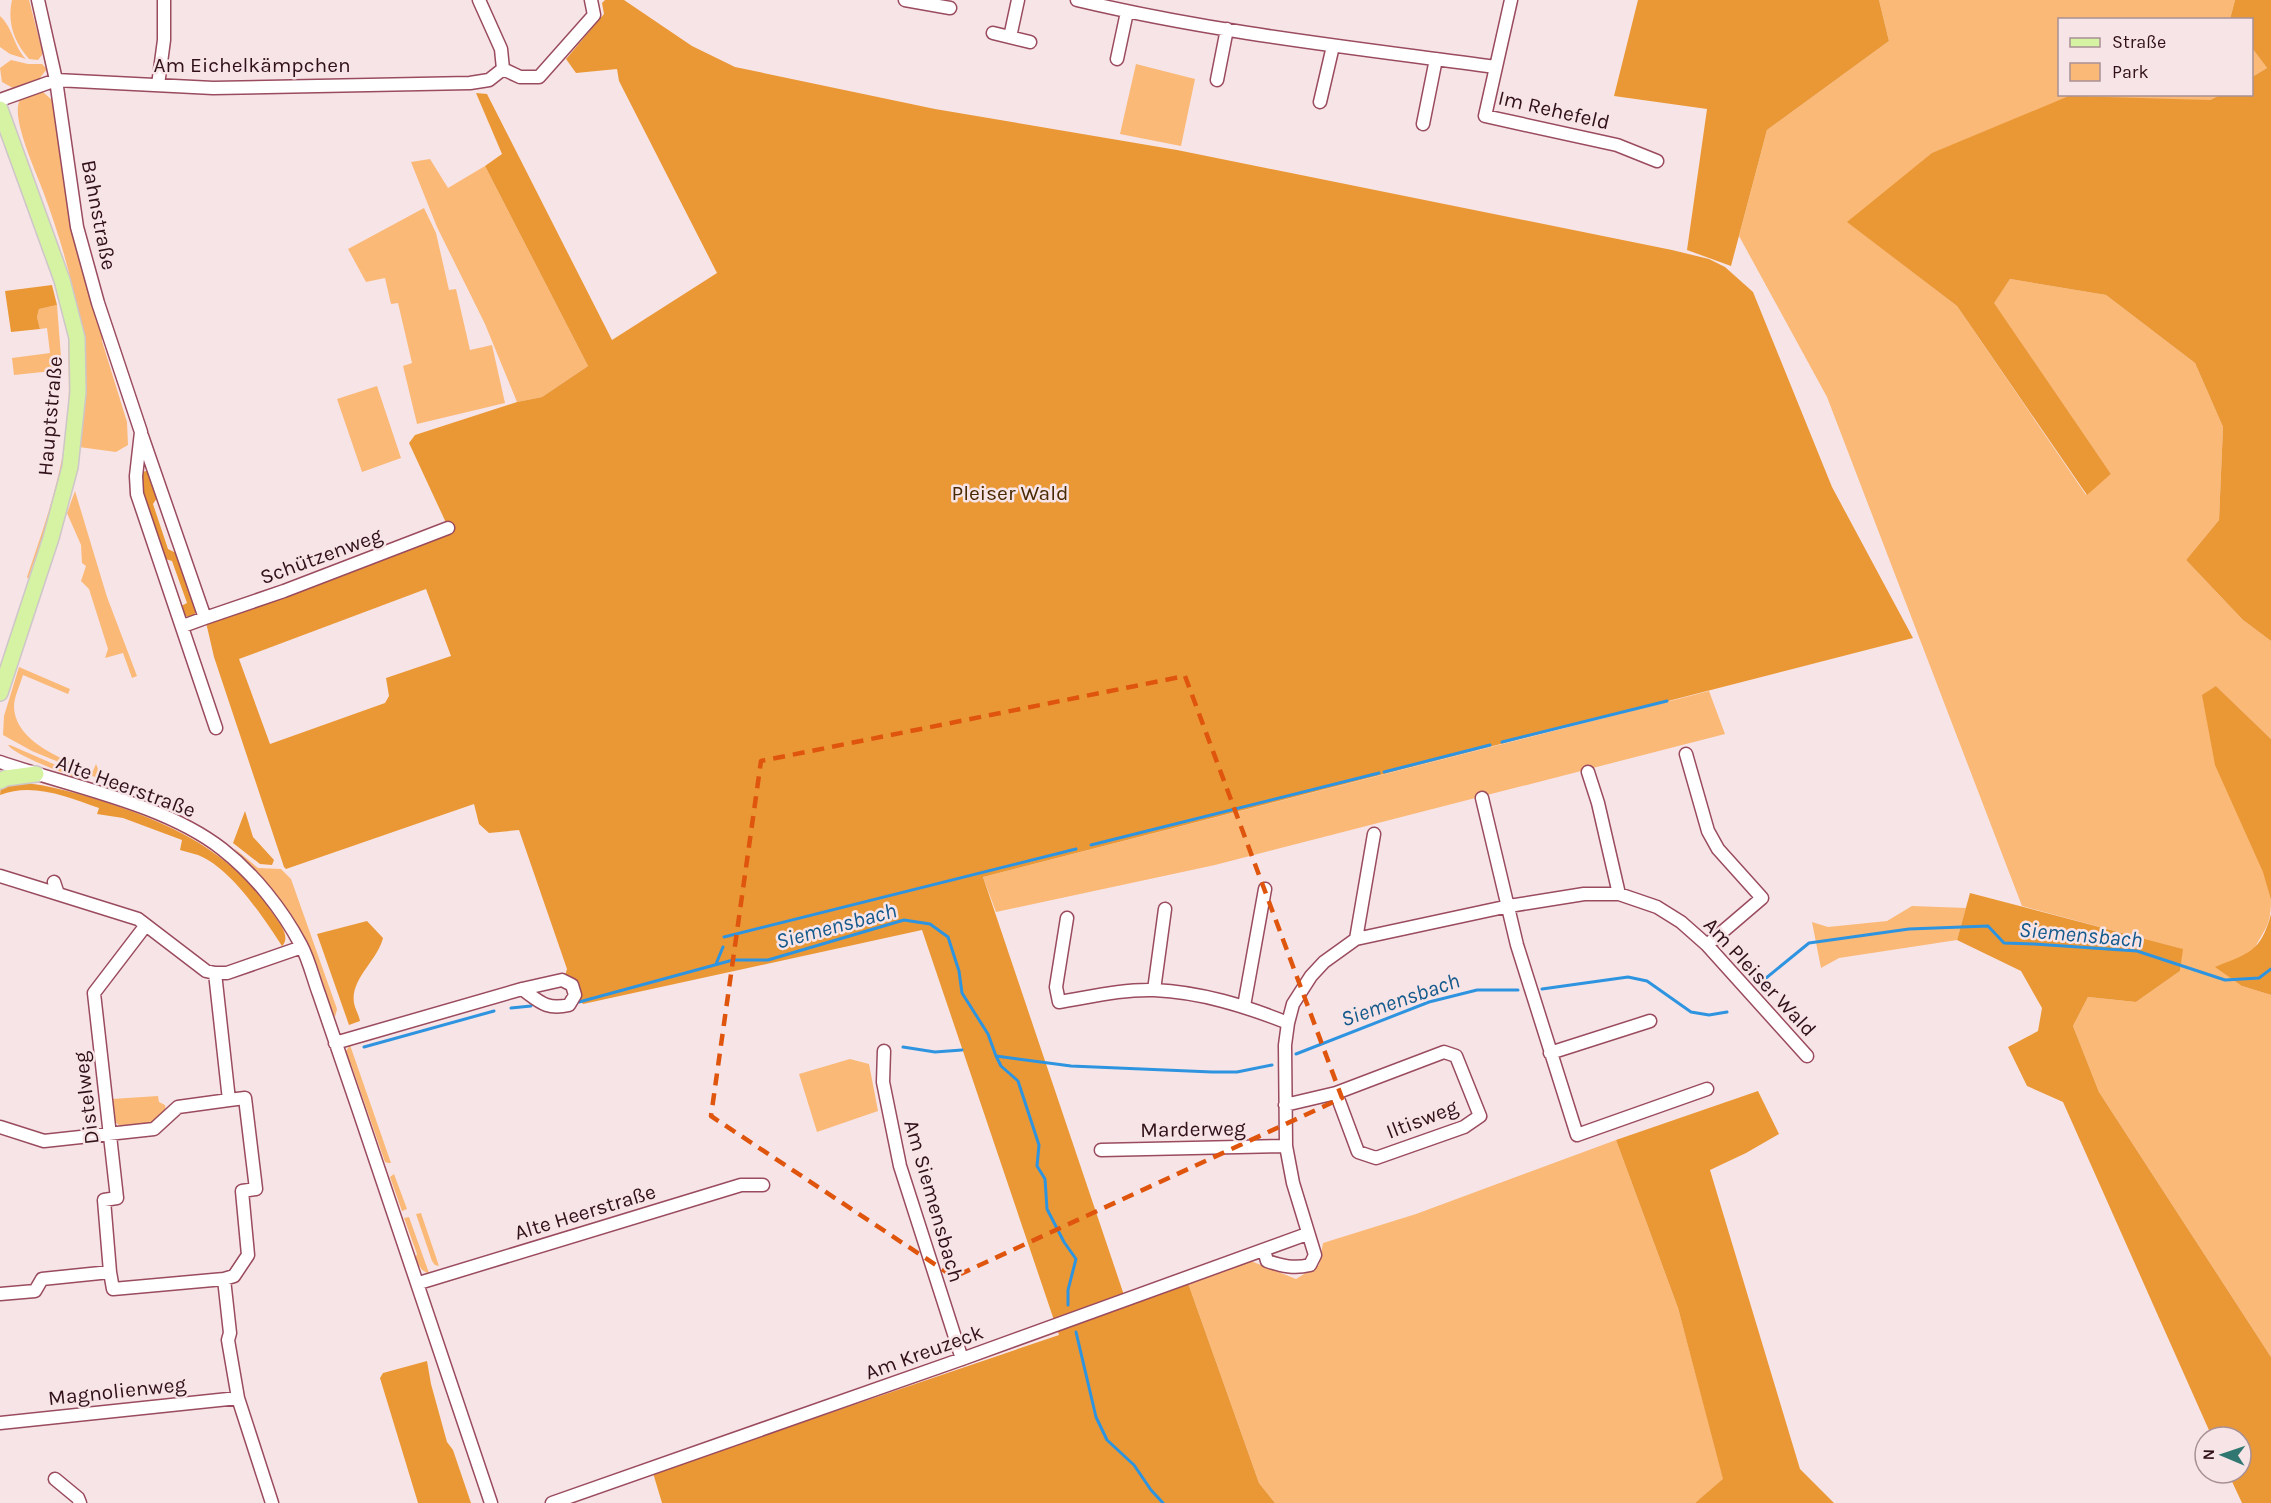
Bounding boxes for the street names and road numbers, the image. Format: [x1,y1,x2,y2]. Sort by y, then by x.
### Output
street label: Am Eichelkämpchen [153,53,351,77]
street label: Im Rehefeld [1496,85,1612,135]
street label: Bahnstraße [77,158,121,272]
street label: Hauptstraße [33,355,67,477]
street label: Schützenweg [257,523,385,589]
street label: Alte Heerstraße [53,750,199,822]
street label: Am Pleiser Wald [1699,913,1821,1041]
street label: Distelweg [68,1050,104,1146]
street label: Iltisweg [1383,1094,1461,1144]
street label: Marderweg [1140,1116,1246,1142]
street label: Am Siemensbach [899,1117,969,1285]
street label: Alte Heerstraße [511,1179,659,1245]
street label: Am Kreuzeck [862,1319,987,1384]
street label: Magnolienweg [47,1372,187,1410]

